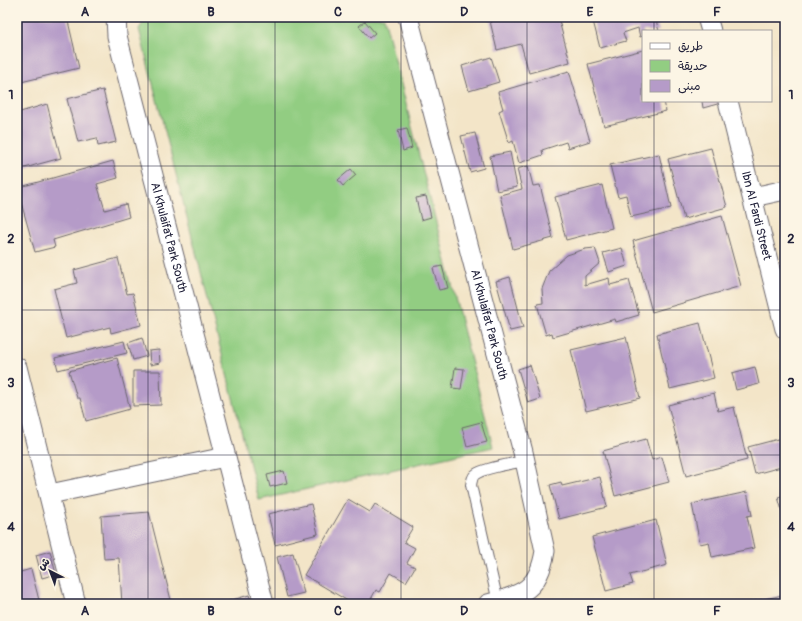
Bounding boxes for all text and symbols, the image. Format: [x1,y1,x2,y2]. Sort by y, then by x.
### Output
text: A [81,4,90,20]
text: B [207,4,215,20]
text: C [334,4,342,20]
text: D [460,4,468,20]
text: E [587,4,594,20]
text: F [713,4,721,20]
legend [642,30,772,102]
text: طريق [678,39,703,54]
text: حديقة [678,59,707,74]
text: مبنى [678,79,701,94]
text: 1 [8,87,14,103]
text: 1 [788,87,794,103]
street label: Ibn Al Fardi Street [738,169,775,262]
street label: Al Khulaifat Park South [148,180,191,295]
text: 2 [7,231,15,247]
text: 2 [787,231,795,247]
street label: Al Khulaifat Park South [468,268,511,382]
text: 3 [7,375,15,391]
text: 3 [787,375,795,391]
text: 4 [7,519,15,535]
text: 4 [787,519,795,535]
north arrow [30,551,70,591]
text: ش [35,555,52,573]
text: A [81,603,90,619]
text: B [207,603,215,619]
text: C [334,603,342,619]
text: D [460,603,468,619]
text: E [587,603,594,619]
text: F [713,603,721,619]

